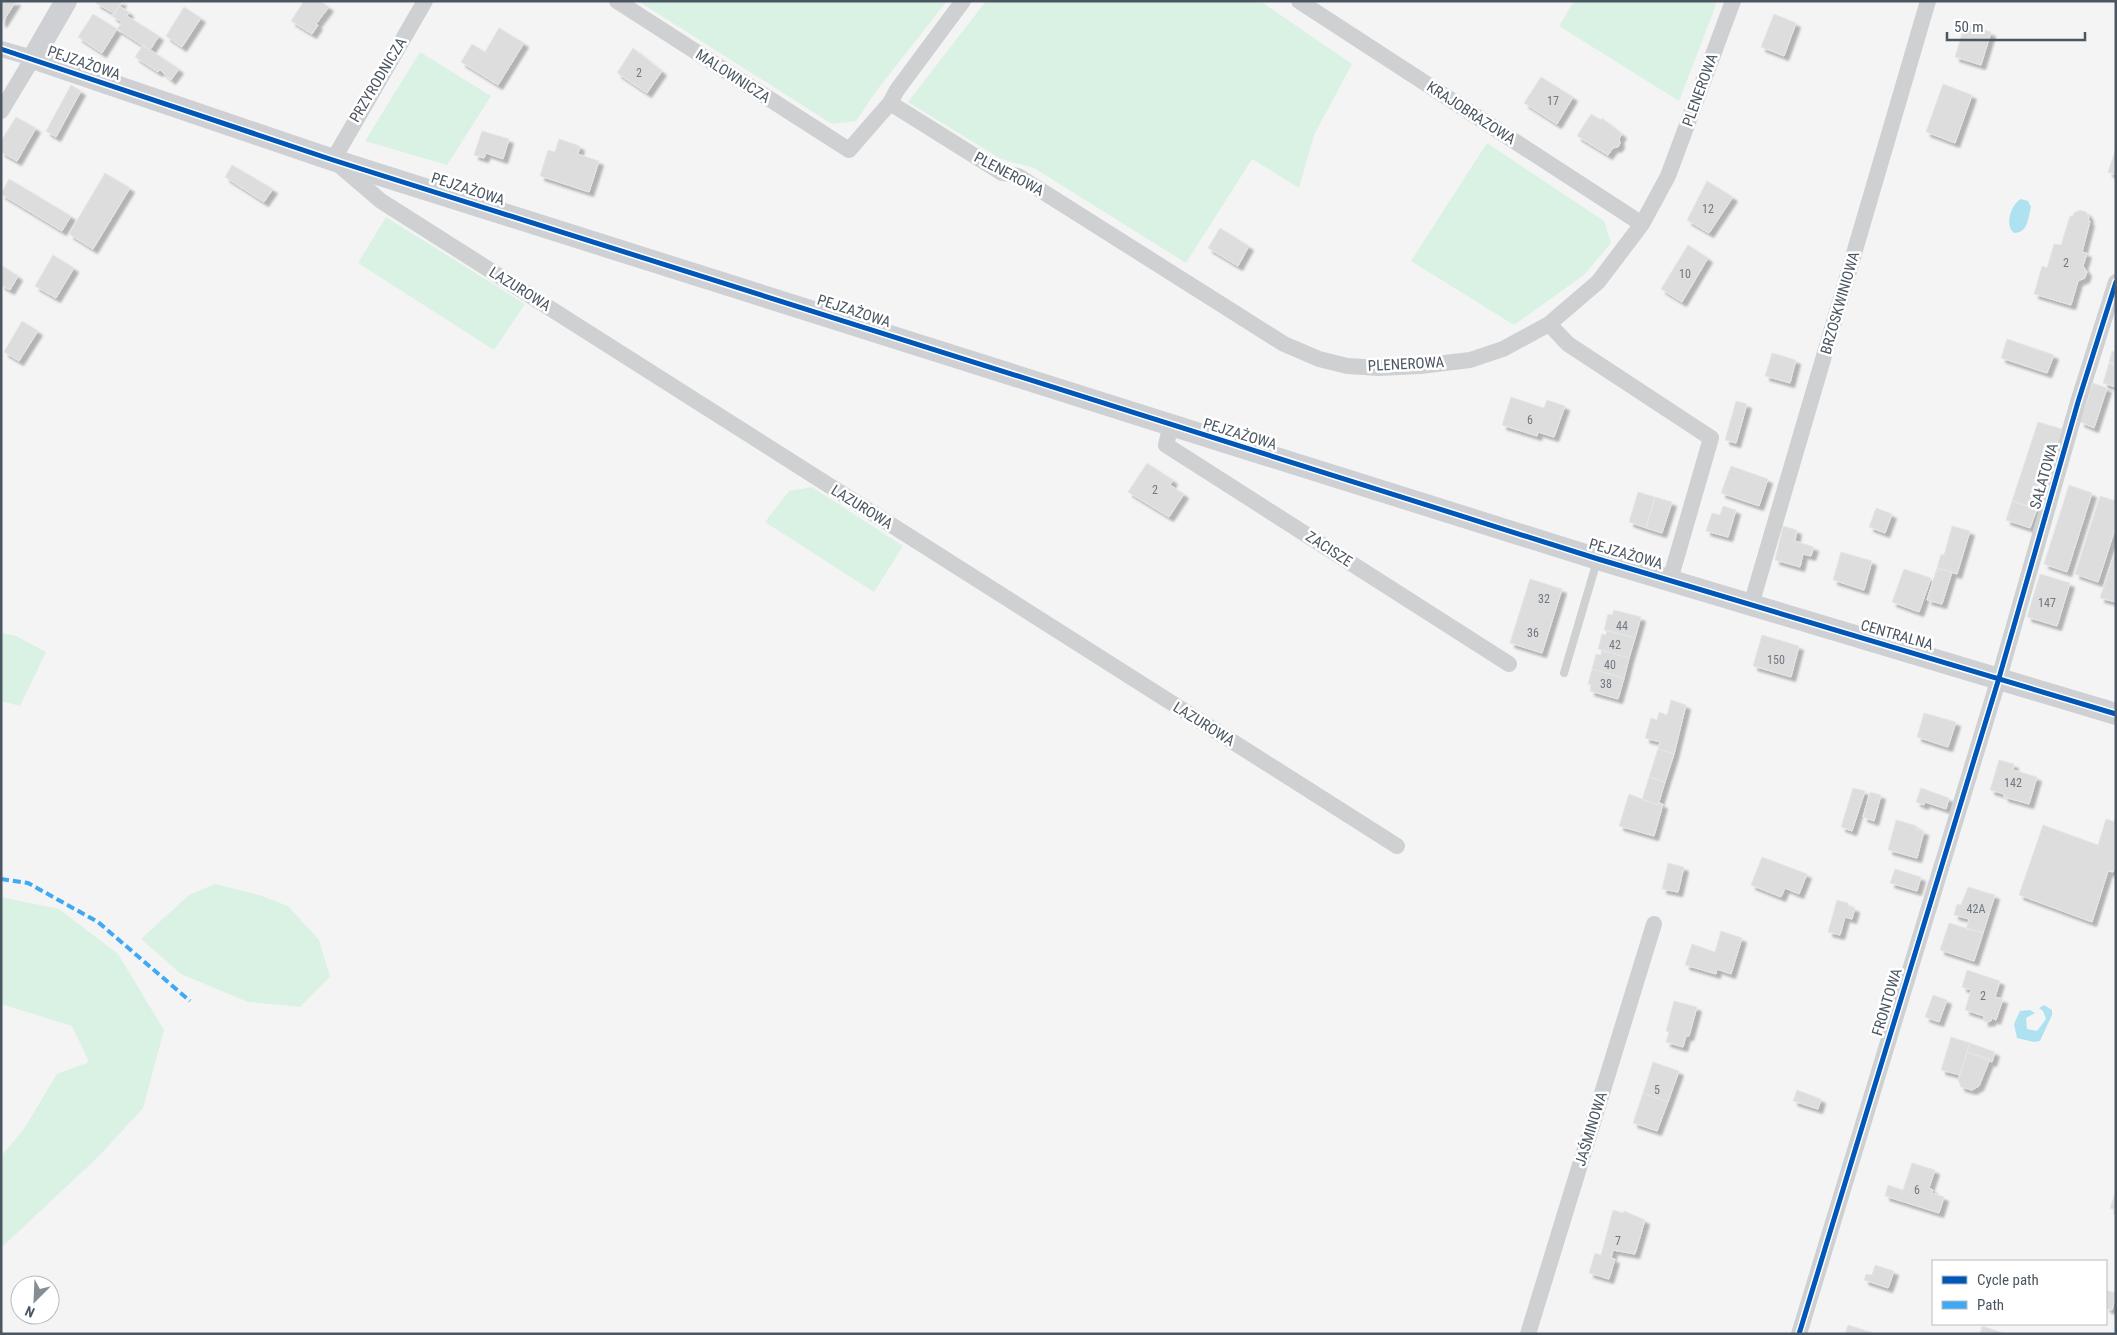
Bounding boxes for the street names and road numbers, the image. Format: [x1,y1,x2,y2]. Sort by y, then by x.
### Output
street label: PRZYRODNICZA [346,34,411,126]
street label: PEJZAŻOWA [45,42,123,84]
street label: MALOWNICZA [692,45,774,107]
street label: PLENEROWA [1678,51,1722,129]
street label: KRAJOBRAZOWA [1423,78,1519,149]
street label: PLENEROWA [971,148,1047,200]
street label: PEJZAŻOWA [429,169,507,209]
street label: BRZOSKWINIOWA [1817,249,1863,356]
street label: LAZUROWA [486,263,554,315]
street label: PEJZAŻOWA [815,291,893,331]
street label: PLENEROWA [1367,353,1445,375]
street label: PEJZAŻOWA [1201,414,1279,454]
street label: SAŁATOWA [2026,441,2062,511]
street label: LAZUROWA [828,481,896,533]
street label: ZACISZE [1302,527,1356,571]
street label: PEJZAŻOWA [1587,535,1665,573]
street label: CENTRALNA [1859,616,1936,654]
street label: LAZUROWA [1170,698,1238,750]
street label: FRONTOWA [1868,966,1906,1038]
street label: JAŚMINOWA [1571,1089,1611,1168]

